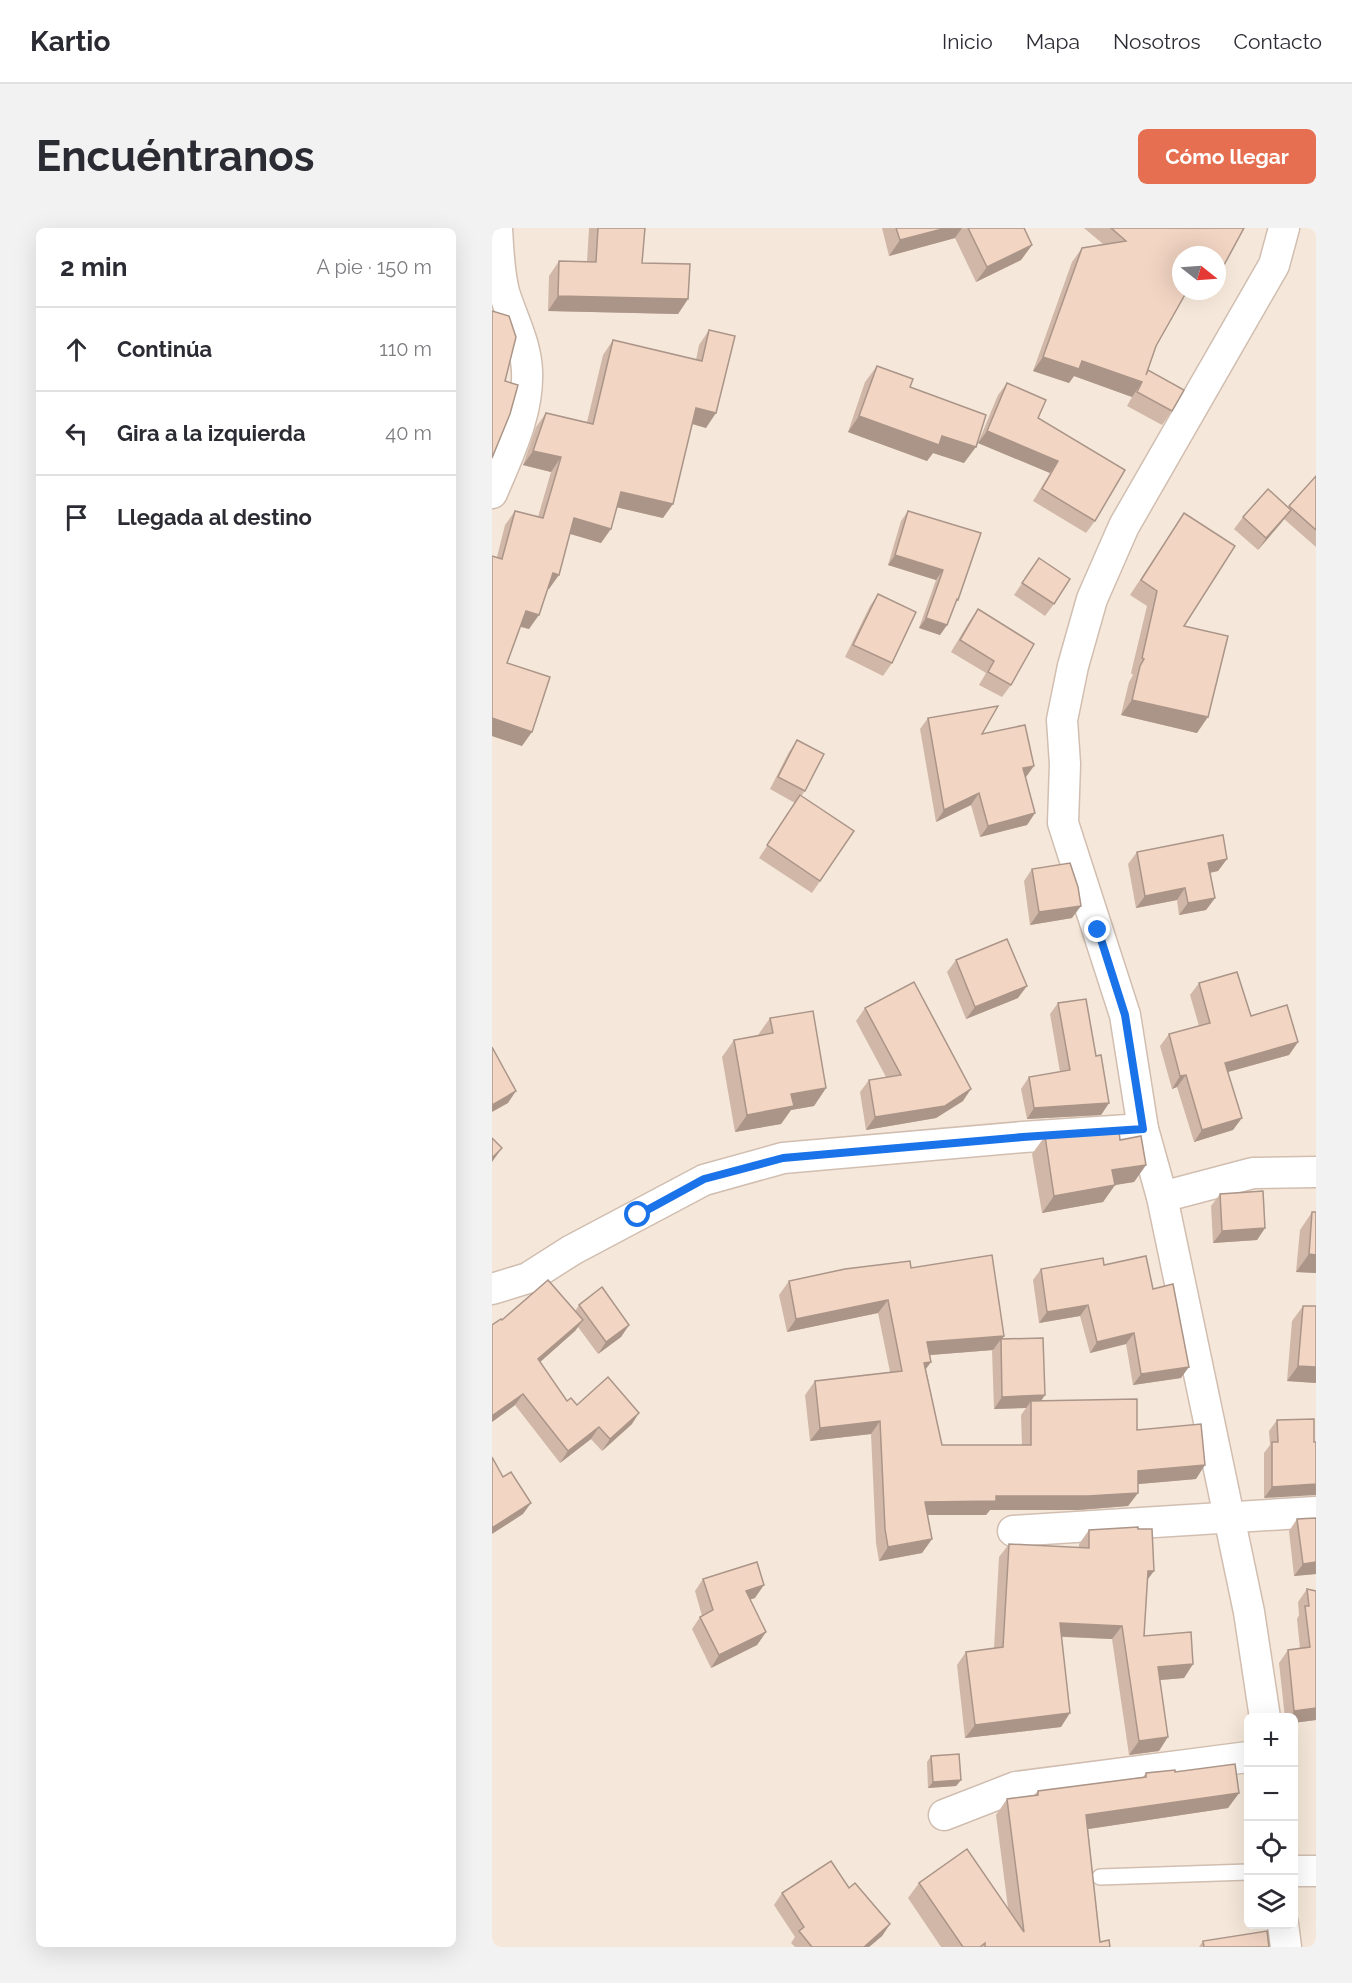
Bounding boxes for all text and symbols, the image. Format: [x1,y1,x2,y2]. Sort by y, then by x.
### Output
text: Kartio [30,25,110,58]
text: Inicio [942,29,993,54]
text: Mapa [1026,29,1080,54]
text: Nosotros [1113,29,1201,54]
text: Contacto [1234,29,1322,54]
button: Cómo llegar [1138,129,1316,184]
text: Encuéntranos [36,132,315,181]
north arrow [1172,246,1226,300]
text: 2 min [60,252,127,282]
text: A pie · 150 m [316,255,432,279]
icon: ahead [60,333,93,366]
text: Continúa [117,336,212,362]
text: 110 m [379,337,432,361]
icon: left [60,417,93,450]
text: Gira a la izquierda [117,420,306,446]
text: 40 m [385,421,432,445]
icon: arrive [60,501,93,534]
text: Llegada al destino [117,504,312,530]
route end [1084,916,1110,942]
route start [624,1201,650,1227]
map controls [1244,1713,1298,1929]
button: + [1244,1713,1298,1767]
button: − [1244,1767,1298,1821]
button: locate [1244,1821,1298,1875]
button: layers [1244,1875,1298,1929]

